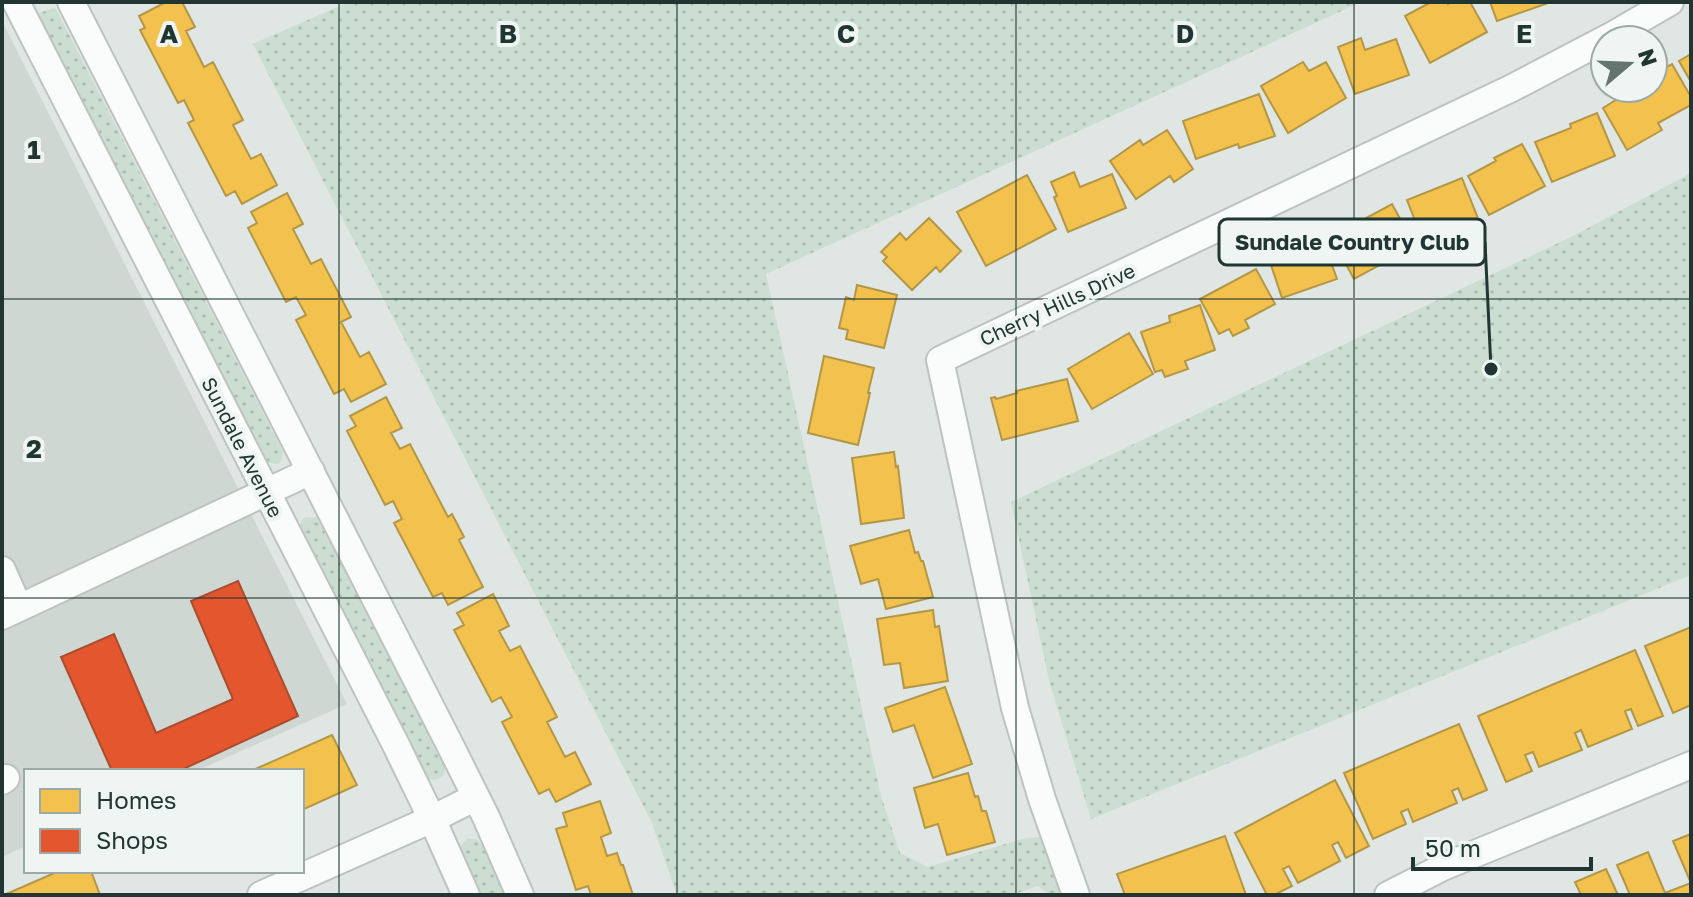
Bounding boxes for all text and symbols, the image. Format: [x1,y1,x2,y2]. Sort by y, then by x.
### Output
text: A [160,18,179,49]
text: B [499,18,517,49]
text: C [837,18,855,49]
text: D [1176,18,1194,49]
text: E [1516,18,1532,49]
north arrow [1589,24,1669,104]
text: N [1633,45,1664,70]
text: 1 [27,134,41,165]
callout: Sundale Country Club [1219,219,1485,265]
text: Sundale Country Club [1235,228,1469,255]
street label: Cherry Hills Drive [976,258,1138,350]
street label: Sundale Avenue [197,373,289,521]
text: 2 [26,433,42,464]
legend [24,769,304,873]
text: Homes [96,785,177,814]
scale bar [1413,821,1591,871]
text: Shops [96,825,168,854]
text: 50 m [1425,833,1481,862]

